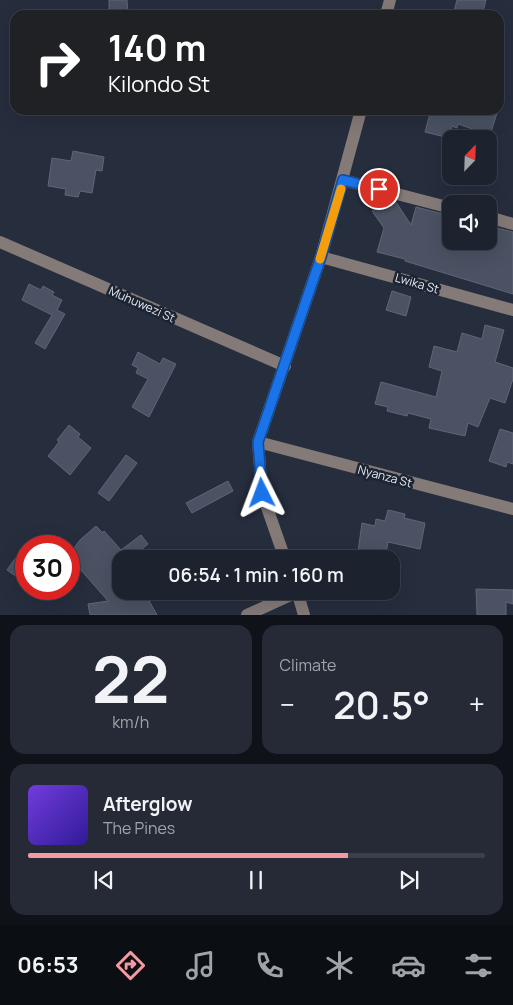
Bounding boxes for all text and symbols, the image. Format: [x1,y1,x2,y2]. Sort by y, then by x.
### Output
text: 140 m [108,24,206,72]
icon: right [25,30,90,95]
text: Kilondo St [108,69,210,99]
north arrow [442,130,498,185]
map controls [442,130,497,250]
pin [358,168,400,210]
icon: arrive [365,175,393,203]
button: sound [442,195,497,250]
street label: Lwika St [393,269,441,297]
street label: Muhuwezi St [106,282,178,326]
street label: Nyanza St [356,461,414,491]
position arrow [235,466,287,518]
speed limit sign: 30 [15,535,80,600]
text: 06:54 · 1 min · 160 m [168,562,344,588]
text: 22 [92,634,169,723]
text: Climate [280,654,336,676]
text: 20.5° [333,678,430,730]
text: − [280,685,295,723]
text: + [469,685,485,723]
text: km/h [112,711,149,733]
text: Afterglow [103,791,192,817]
text: The Pines [103,817,175,839]
icon: previous [90,866,118,894]
icon: pause [242,866,270,894]
icon: next [395,866,423,894]
icon: directions [113,948,148,983]
icon: music [183,948,218,983]
icon: phone [252,948,287,983]
icon: climate [322,948,357,983]
icon: car [391,948,426,983]
icon: filters [461,948,496,983]
text: 06:53 [17,950,79,980]

